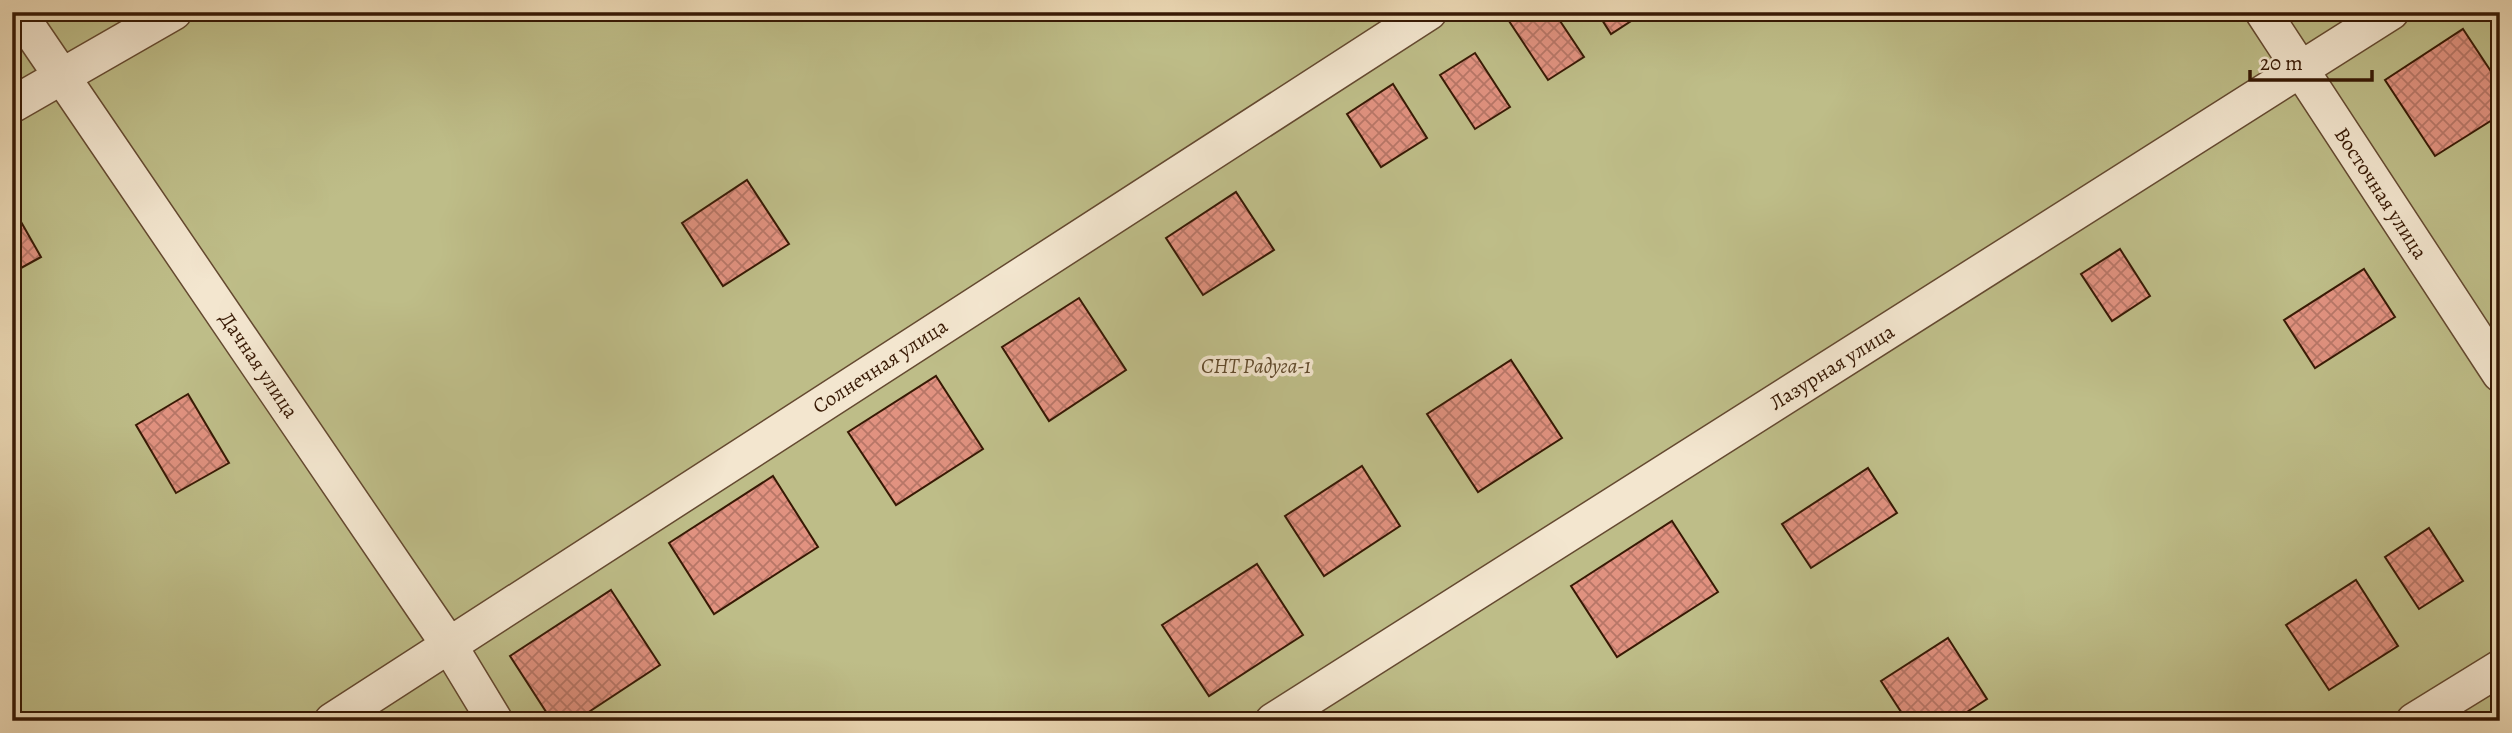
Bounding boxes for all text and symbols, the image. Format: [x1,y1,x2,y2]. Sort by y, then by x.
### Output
scale bar [2250,38,2372,82]
text: 20 m [2260,49,2303,77]
street label: Восточная улица [2328,122,2434,265]
street label: Дачная улица [213,306,305,424]
street label: Солнечная улица [807,312,953,420]
street label: Лазурная улица [1764,317,1900,417]
park label: СНТ Радуга-1 [1201,352,1311,380]

